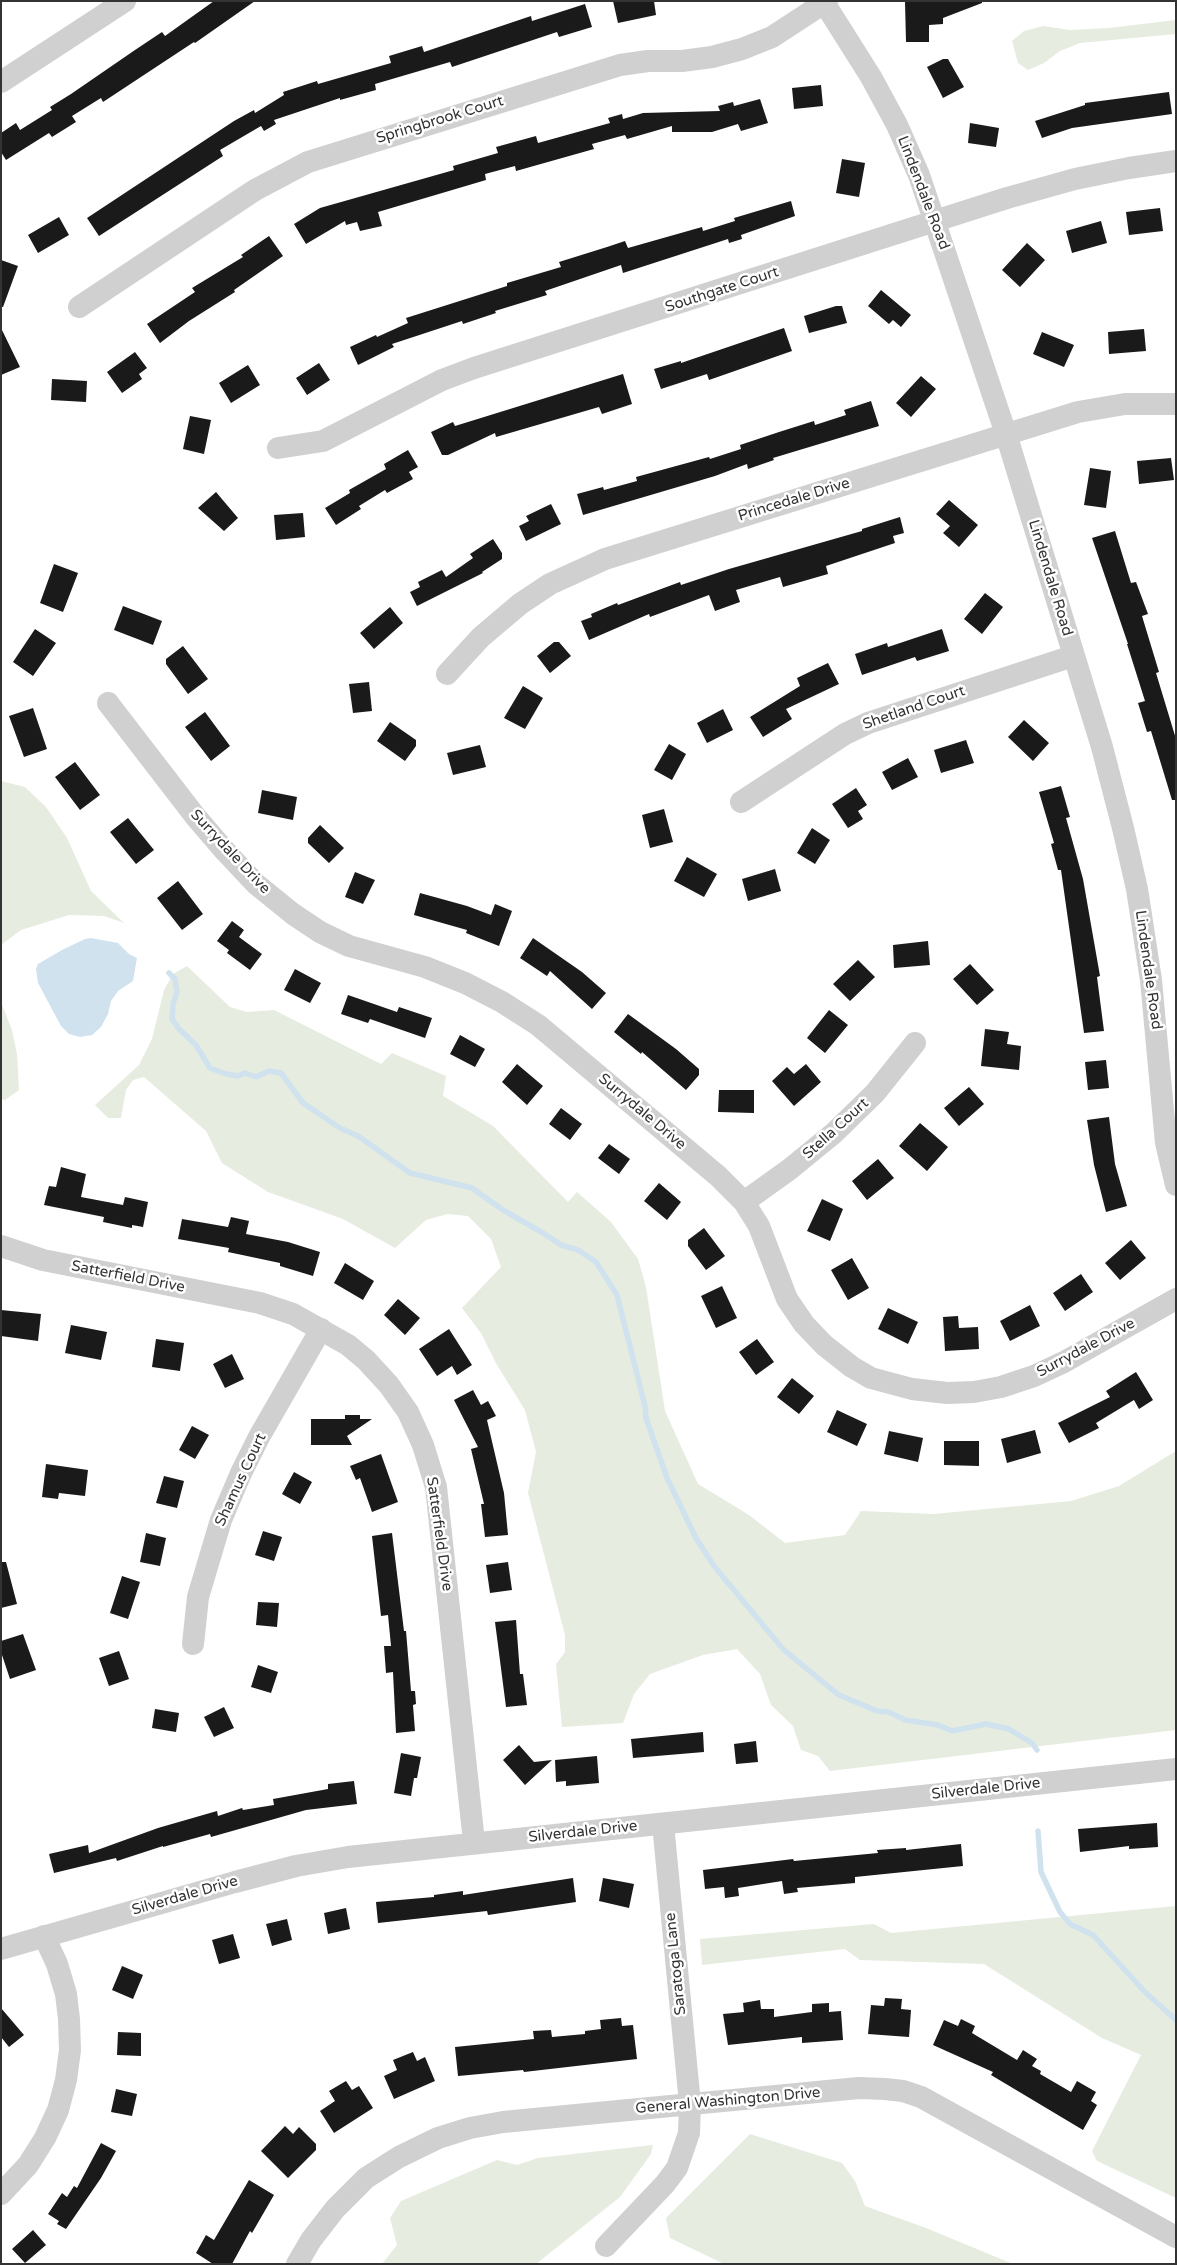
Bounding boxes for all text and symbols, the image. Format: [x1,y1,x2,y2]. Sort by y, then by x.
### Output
street label: Springbrook Court [374,92,506,148]
street label: Lindendale Road [893,134,953,252]
street label: Southgate Court [663,263,781,317]
street label: Princedale Drive [736,474,852,526]
street label: Lindendale Road [1024,518,1076,638]
street label: Shetland Court [860,682,968,734]
street label: Surrydale Drive [186,806,274,898]
street label: Lindendale Road [1131,909,1165,1031]
street label: Surrydale Drive [595,1070,689,1154]
street label: Stella Court [799,1095,873,1163]
street label: Satterfield Drive [70,1257,186,1297]
street label: Surrydale Drive [1034,1315,1138,1381]
street label: Shamus Court [212,1431,270,1529]
street label: Satterfield Drive [422,1476,456,1592]
street label: Silverdale Drive [931,1774,1041,1804]
street label: Silverdale Drive [528,1817,638,1847]
street label: Silverdale Drive [130,1872,240,1920]
street label: Saratoga Lane [662,1912,690,2016]
street label: General Washington Drive [635,2084,821,2118]

